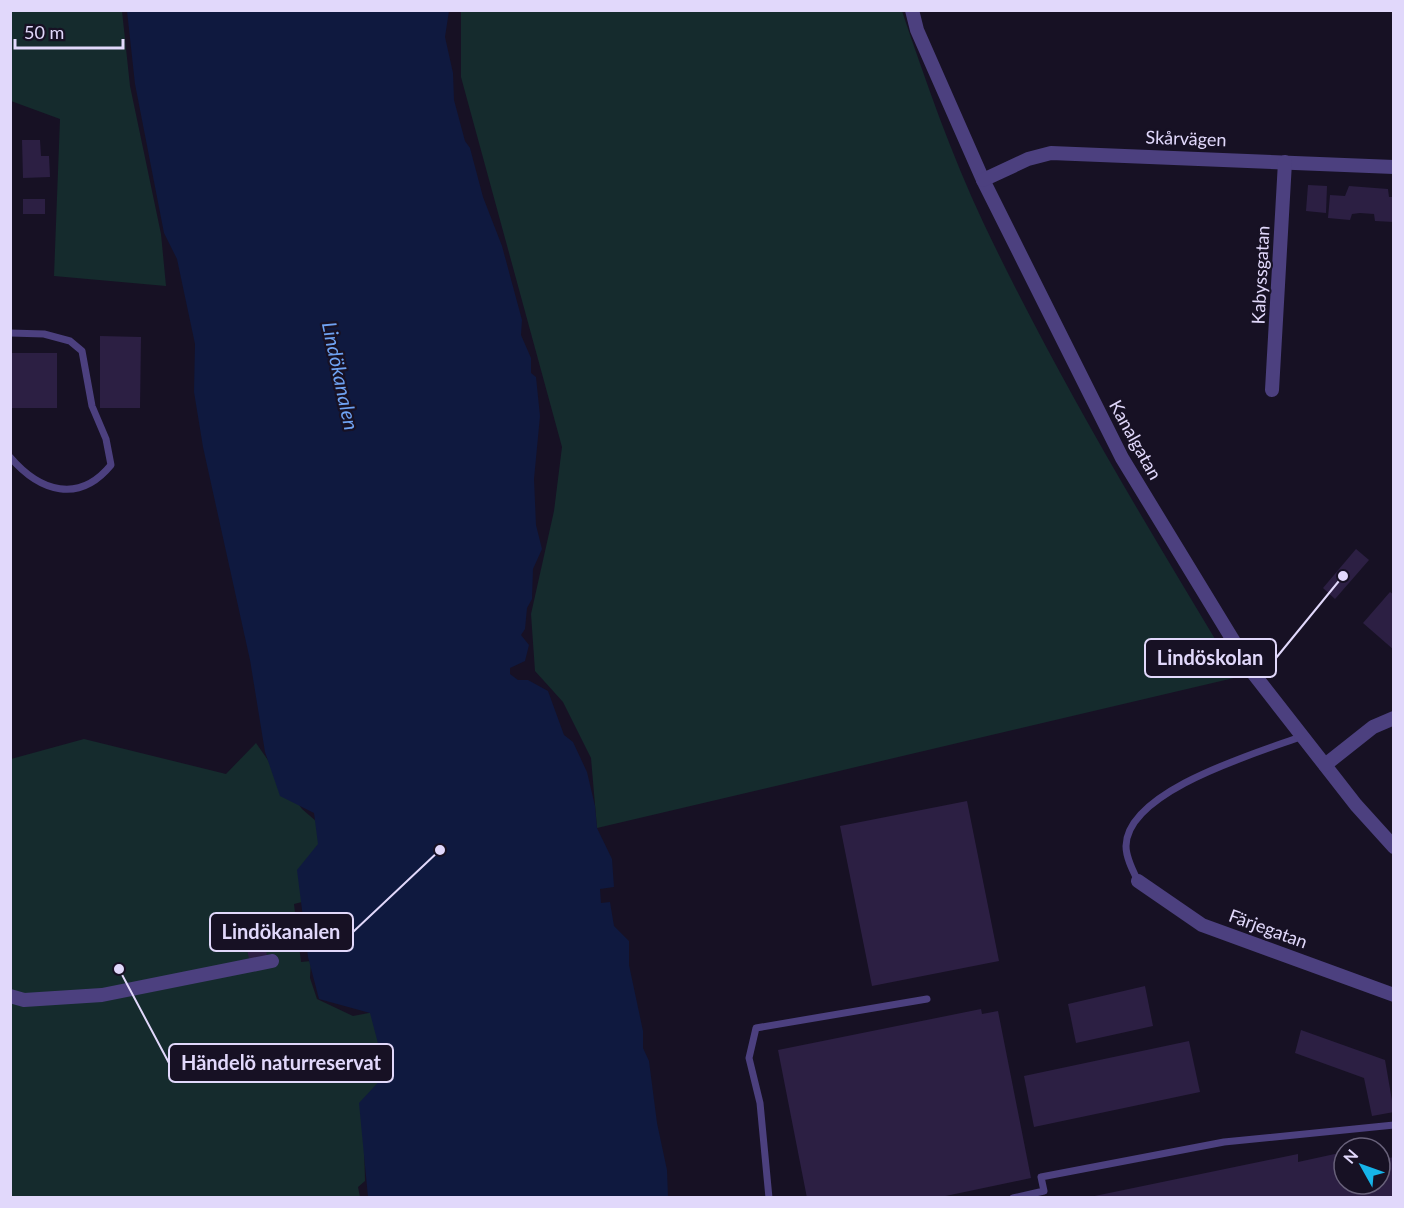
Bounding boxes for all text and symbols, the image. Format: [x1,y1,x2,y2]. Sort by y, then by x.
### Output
scale bar [15,12,123,50]
text: 50 m [24,21,64,43]
street label: Skårvägen [1145,126,1227,150]
street label: Kabyssgatan [1246,225,1274,325]
water label: Lindökanalen [318,319,364,432]
street label: Kanalgatan [1105,396,1167,483]
callout: Lindöskolan [1145,639,1276,677]
text: Lindöskolan [1157,645,1263,669]
street label: Färjegatan [1226,904,1311,952]
callout: Lindökanalen [210,913,353,951]
text: Lindökanalen [222,919,340,943]
callout: Händelö naturreservat [169,1044,393,1082]
text: Händelö naturreservat [181,1050,382,1074]
north arrow [1332,1136,1392,1196]
text: N [1339,1145,1361,1167]

